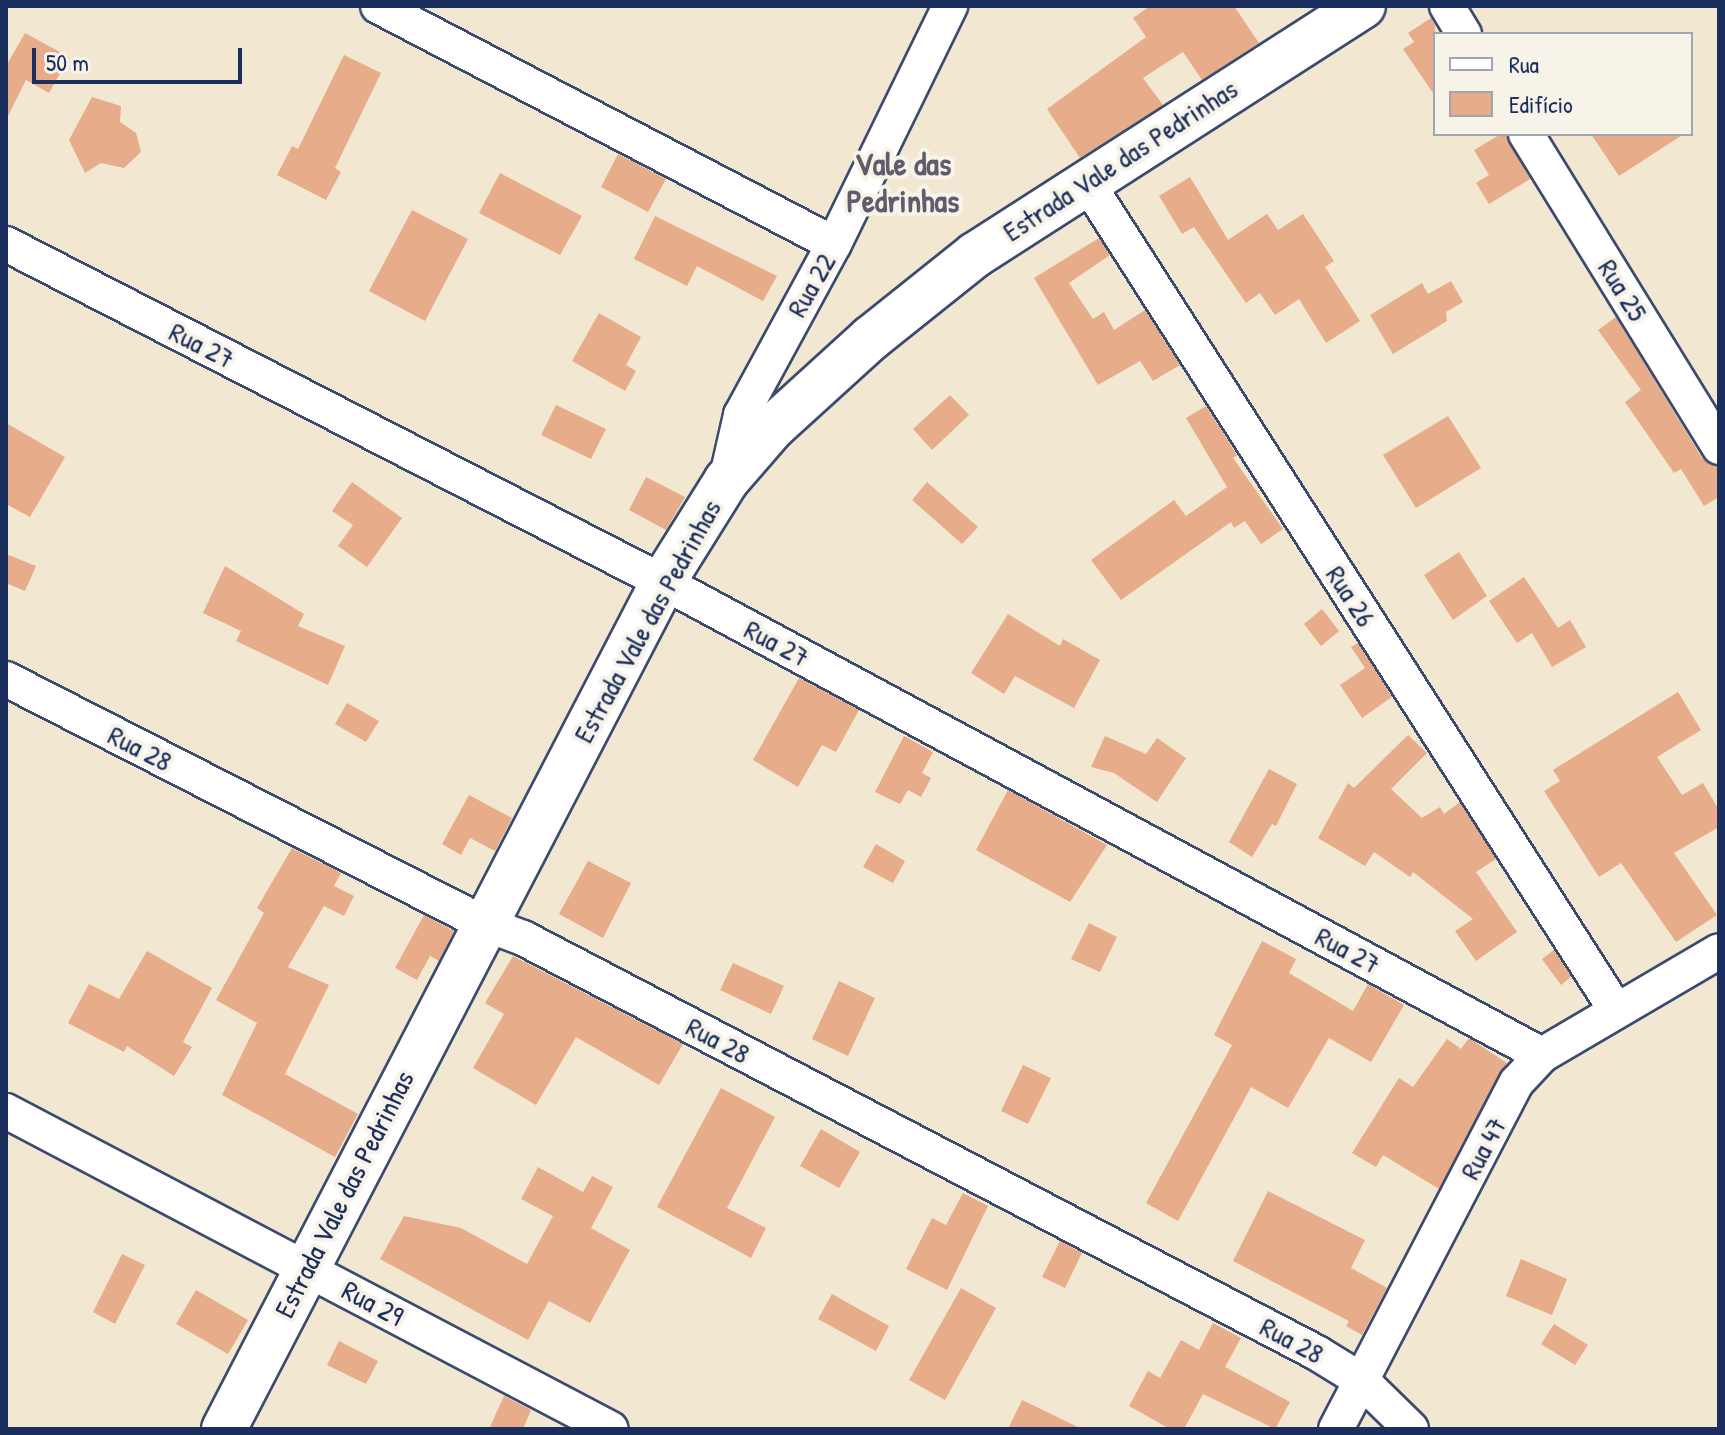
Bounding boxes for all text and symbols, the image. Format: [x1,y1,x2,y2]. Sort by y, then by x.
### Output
scale bar [36,32,246,82]
legend [1433,32,1693,136]
text: 50 m [46,46,89,78]
text: Rua [1509,48,1539,80]
street label: Estrada Vale das Pedrinhas [997,72,1243,248]
text: Edifício [1509,88,1573,120]
district label: Vale das Pedrinhas [847,146,959,221]
street label: Rua 22 [780,247,842,323]
street label: Rua 25 [1591,253,1655,327]
street label: Rua 27 [164,315,240,375]
street label: Estrada Vale das Pedrinhas [566,494,728,748]
street label: Rua 26 [1319,559,1383,633]
street label: Rua 27 [739,612,815,674]
street label: Rua 28 [103,718,177,778]
street label: Rua 27 [1310,919,1386,981]
street label: Rua 28 [681,1010,755,1070]
street label: Estrada Vale das Pedrinhas [267,1065,421,1323]
street label: Rua 47 [1453,1111,1513,1185]
street label: Rua 29 [337,1273,409,1333]
street label: Rua 28 [1255,1310,1329,1370]

